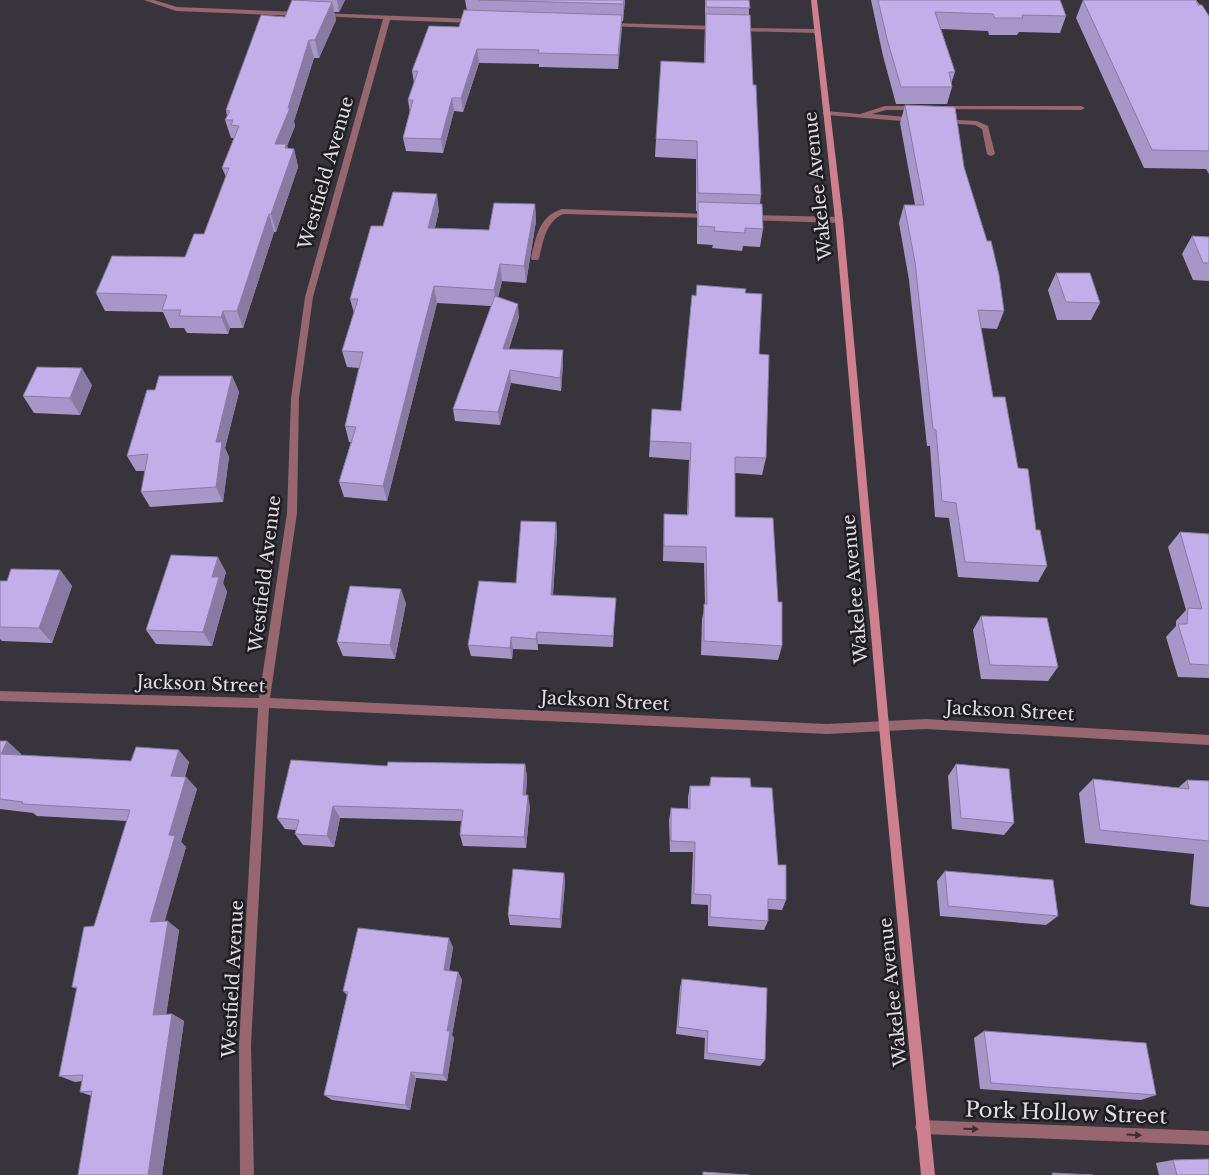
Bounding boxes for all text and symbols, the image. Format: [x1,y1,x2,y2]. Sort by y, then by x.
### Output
street label: Westfield Avenue [293,94,358,253]
street label: Wakelee Avenue [799,110,837,263]
street label: Westfield Avenue [244,494,286,655]
street label: Wakelee Avenue [838,513,873,666]
street label: Jackson Street [134,671,266,697]
street label: Jackson Street [538,687,670,715]
street label: Jackson Street [943,697,1075,725]
street label: Westfield Avenue [218,899,248,1060]
street label: Wakelee Avenue [874,916,912,1069]
street label: Pork Hollow Street [964,1096,1168,1130]
one-way arrow [963,1125,979,1133]
one-way arrow [1126,1131,1142,1139]

